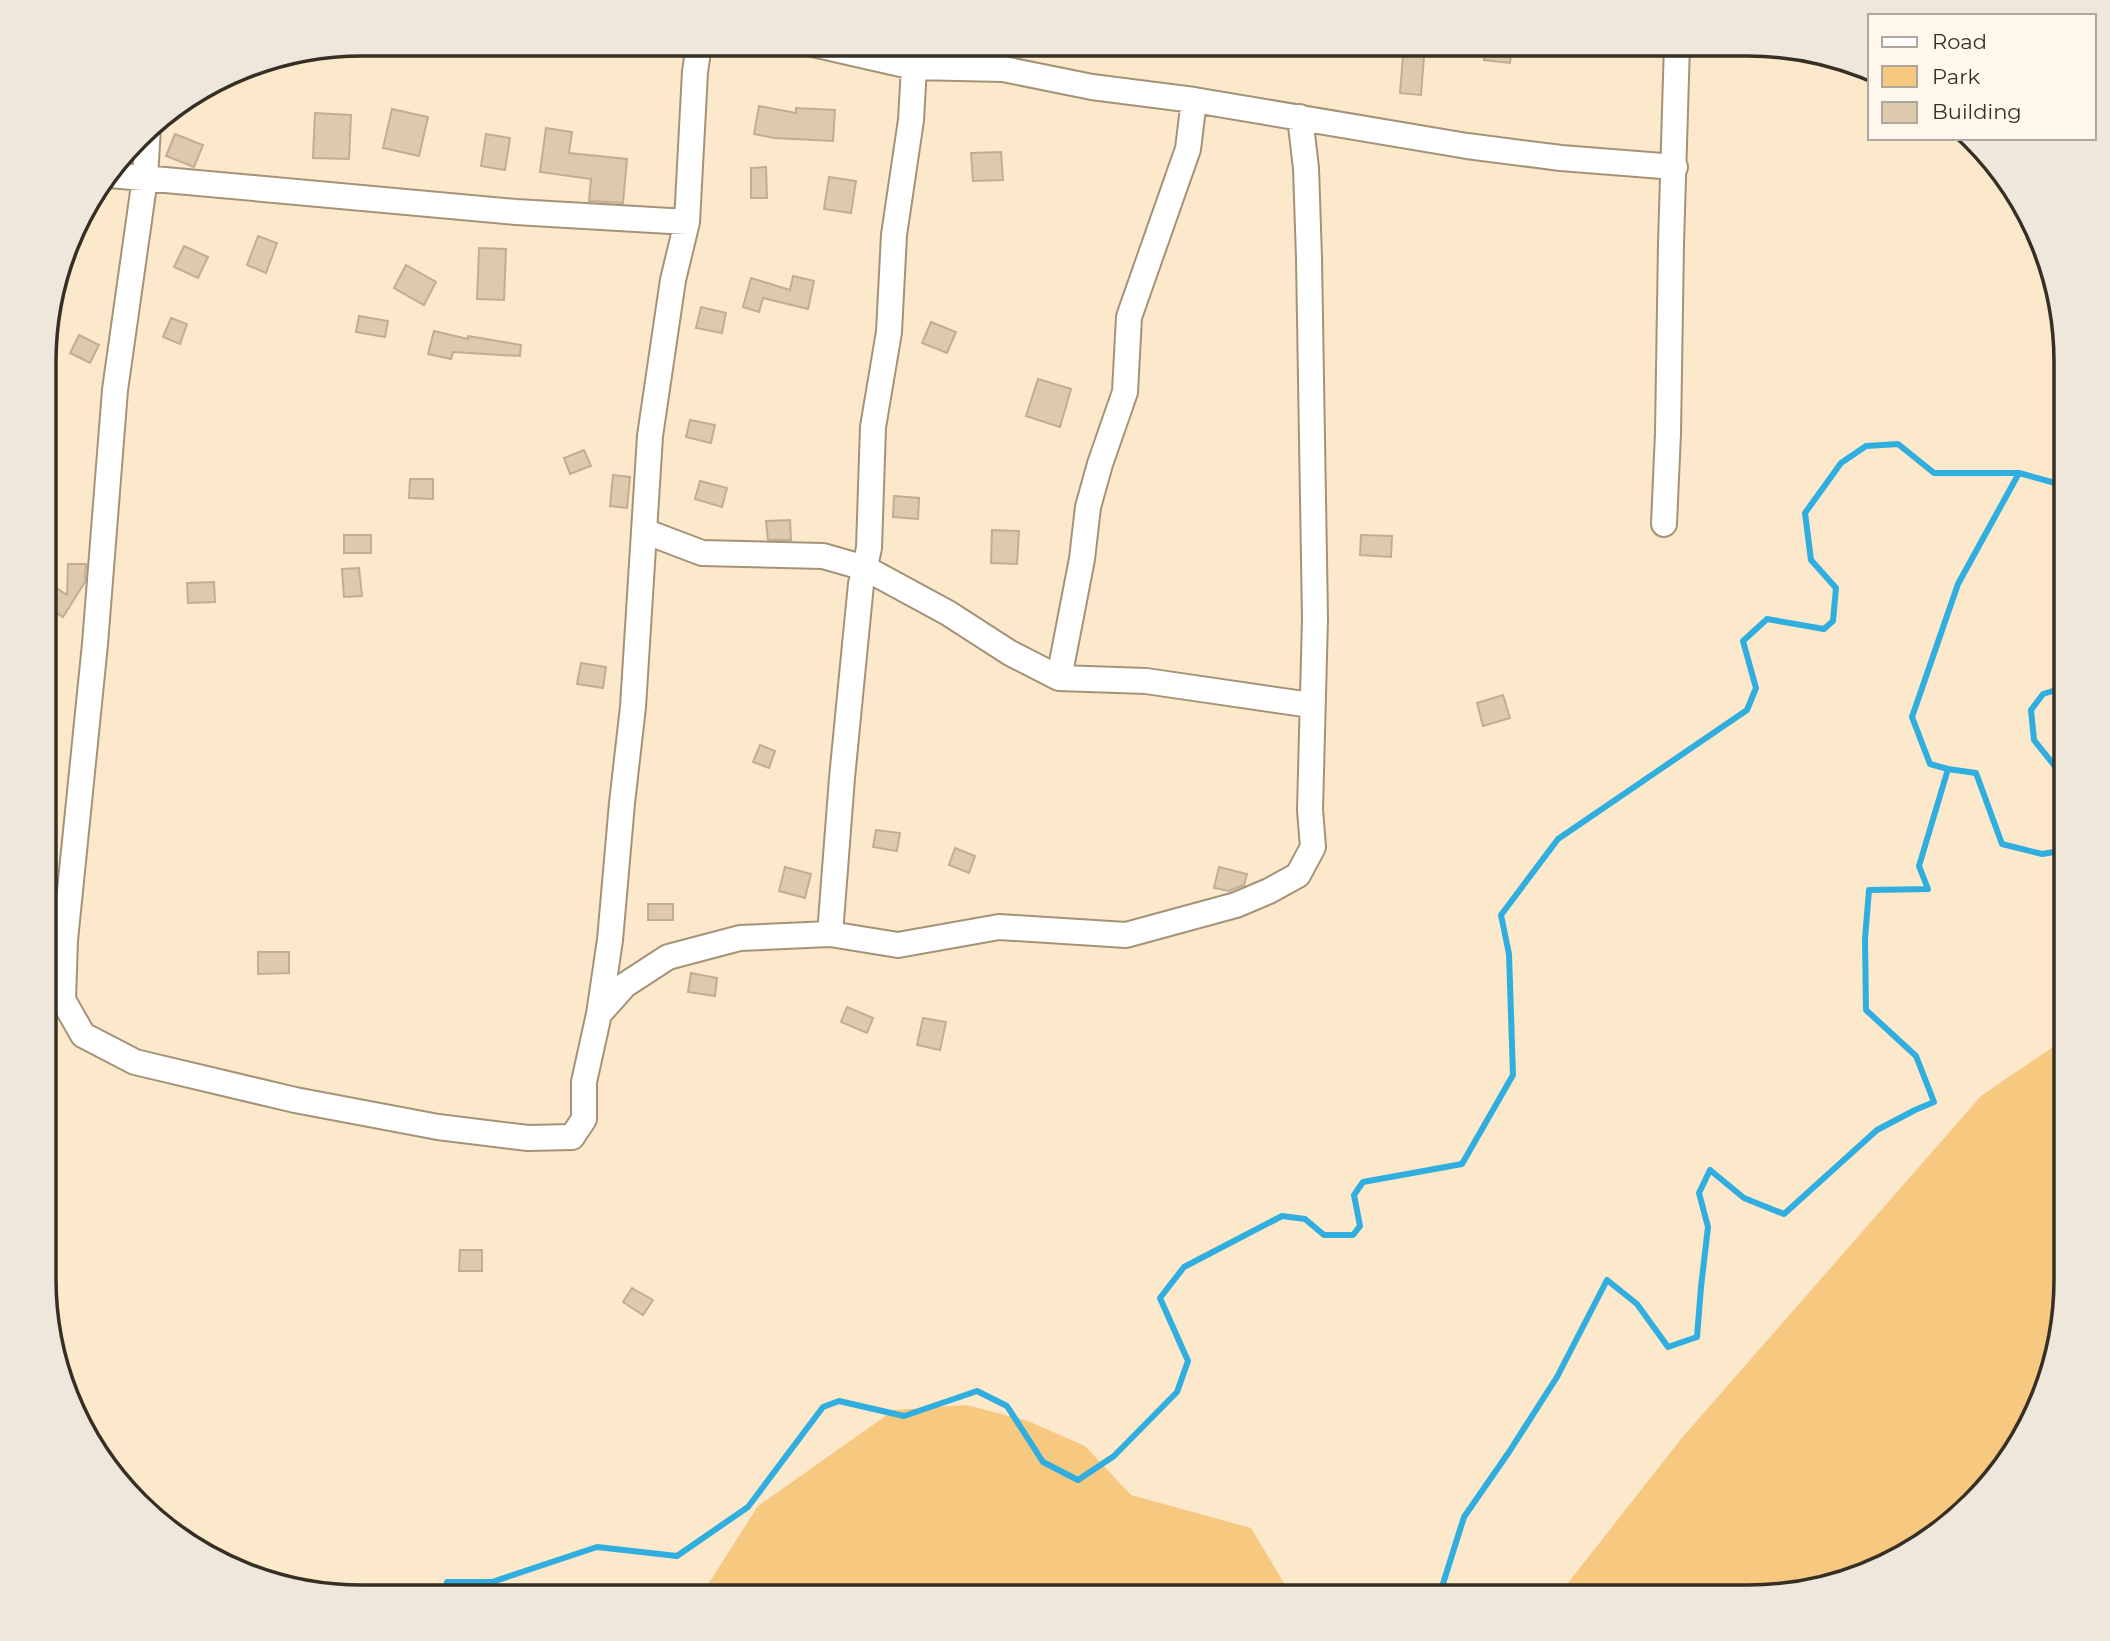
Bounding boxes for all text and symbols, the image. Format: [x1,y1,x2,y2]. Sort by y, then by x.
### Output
legend [1868,14,2096,140]
text: Road [1932,29,1987,54]
text: Park [1932,64,1980,89]
text: Building [1932,99,2022,124]

